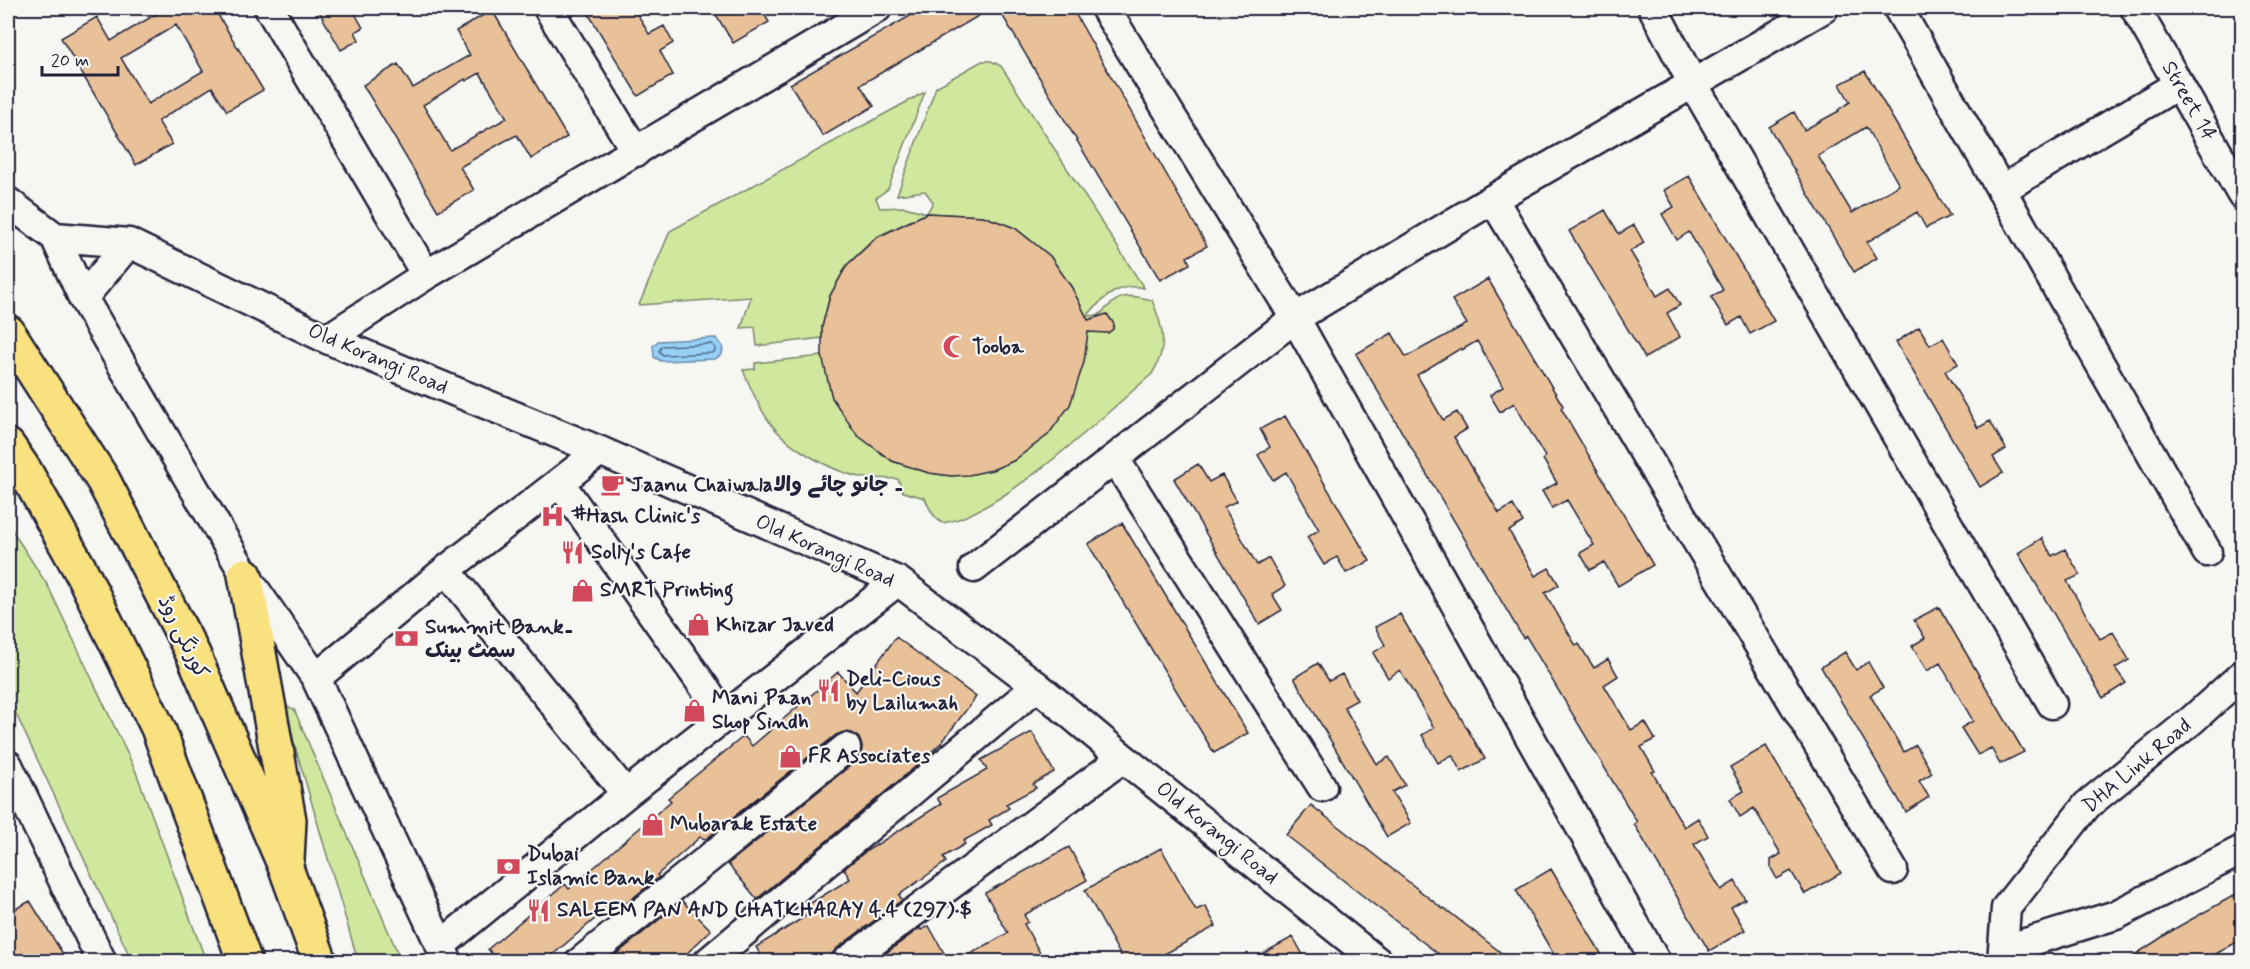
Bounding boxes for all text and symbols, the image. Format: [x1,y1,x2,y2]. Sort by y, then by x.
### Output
scale bar [42,39,118,77]
text: 20 m [51,49,89,73]
street label: Street 14 [2155,56,2223,146]
street label: Old Korangi Road [303,317,452,402]
place label: Tooba [972,333,1025,361]
mosque icon: Tooba [941,334,967,360]
place label: Jaanu Chaiwala۔ جانو چائے والا [631,471,904,499]
cafe icon: Jaanu Chaiwala۔ جانو چائے والا [600,472,626,498]
place label: #Hash Clinic's [570,502,701,530]
hospital icon: #Hash Clinic's [540,503,566,529]
street label: Old Korangi Road [750,508,899,595]
place label: Solly's Cafe [591,538,691,566]
restaurant icon: Solly's Cafe [560,539,586,565]
place label: SMRT Printing [600,576,734,606]
shop icon: SMRT Printing [569,577,595,603]
street label: کورنگی روڈ [151,591,215,683]
place label: Khizar Javed [716,611,834,639]
shop icon: Khizar Javed [685,612,711,638]
place label: Summit Bank۔ سمٹ بینک [425,613,574,665]
bank icon: Summit Bank۔ سمٹ بینک [394,626,420,652]
place label: Deli-Cious by Lailumah [846,665,958,717]
restaurant icon: Deli-Cious by Lailumah [815,678,841,704]
place label: Mani Paan Shop Sindh [712,684,811,736]
shop icon: Mani Paan Shop Sindh [681,697,707,723]
street label: DHA Link Road [2077,712,2197,820]
place label: FR Associates [808,742,931,770]
shop icon: FR Associates [777,743,803,769]
street label: Old Korangi Road [1149,775,1284,892]
place label: Mubarak Estate [670,810,817,838]
shop icon: Mubarak Estate [639,811,665,837]
place label: Dubai Islamic Bank [527,840,655,892]
bank icon: Dubai Islamic Bank [496,853,522,879]
place label: SALEEM PAN AND CHATKHARAY 4.4 (297)·$ [557,896,972,924]
restaurant icon: SALEEM PAN AND CHATKHARAY 4.4 (297)·$ [526,897,552,923]

